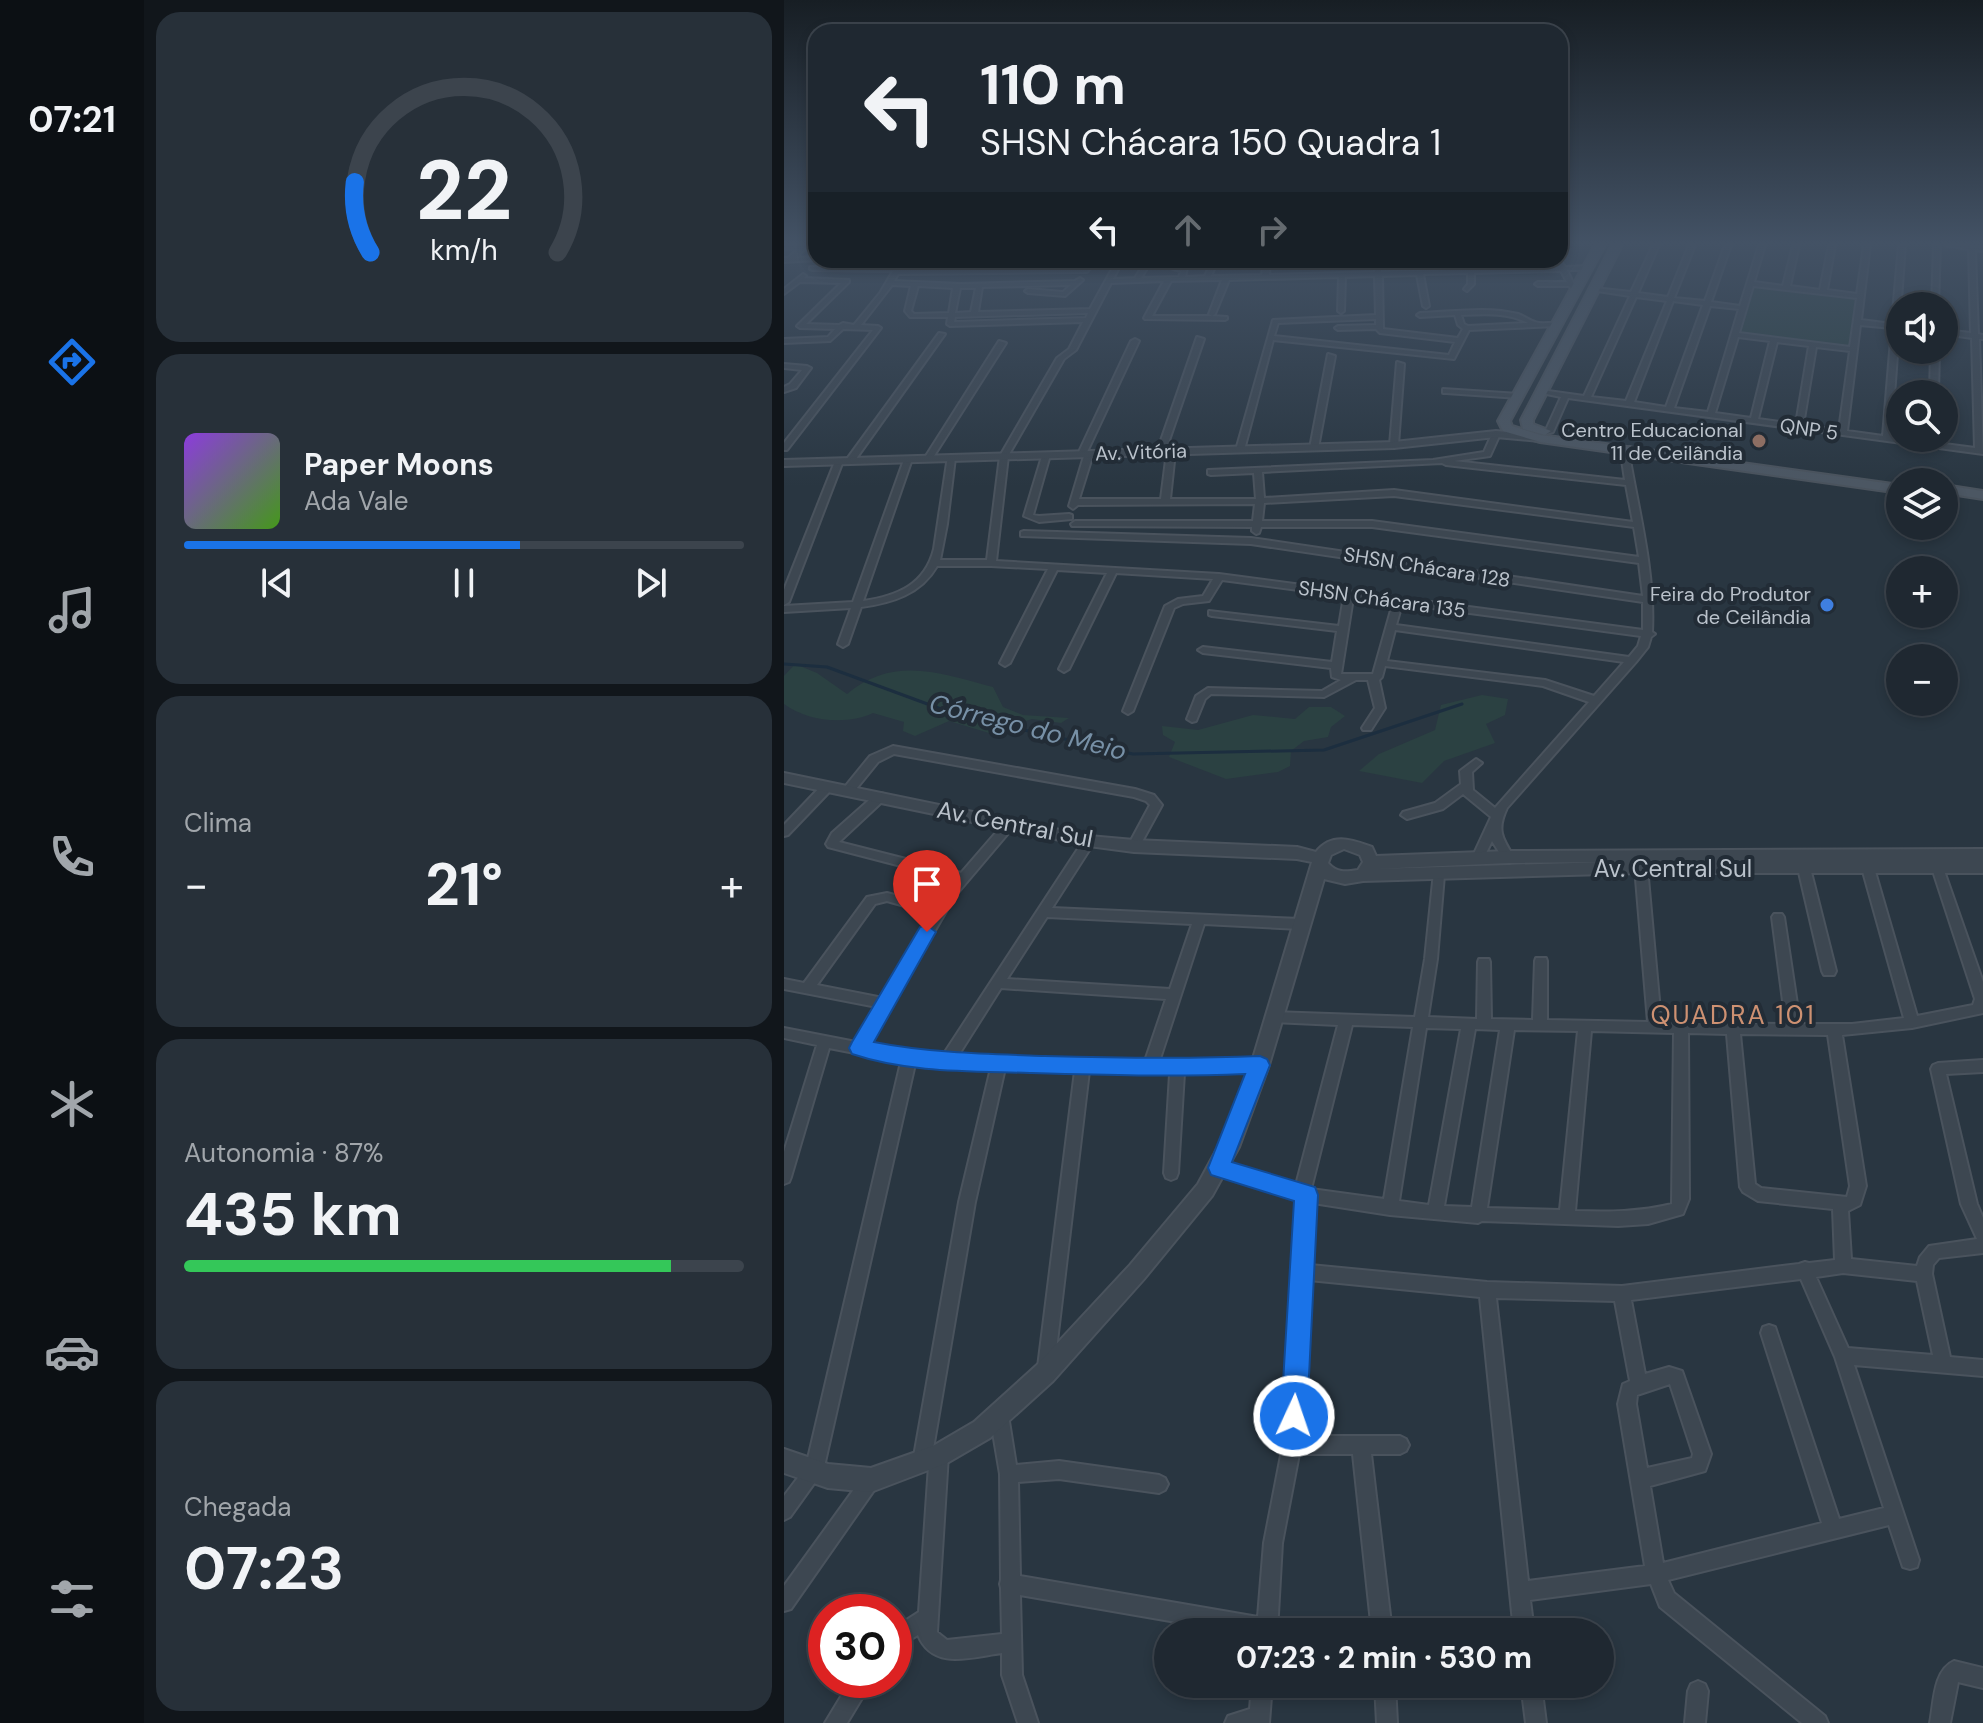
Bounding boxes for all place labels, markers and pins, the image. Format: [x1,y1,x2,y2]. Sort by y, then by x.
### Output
place label: Centro Educacional 11 de Ceilândia [1561,417,1743,466]
marker: Centro Educacional 11 de Ceilândia [1750,432,1768,450]
place label: Feira do Produtor de Ceilândia [1650,581,1811,630]
marker: Feira do Produtor de Ceilândia [1818,596,1836,614]
pin [893,850,961,932]

